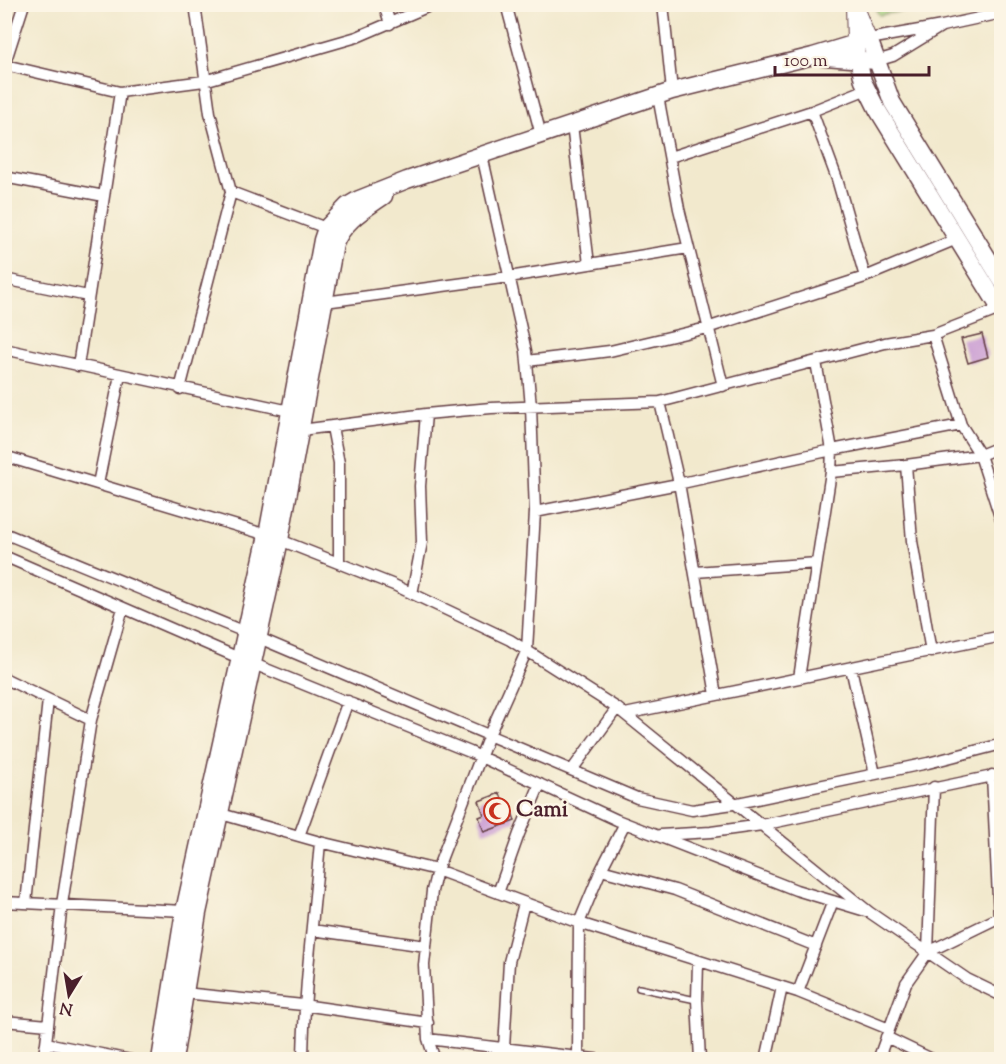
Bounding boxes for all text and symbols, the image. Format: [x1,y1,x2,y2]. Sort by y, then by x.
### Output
scale bar [775,39,930,77]
text: 100 m [784,49,828,75]
place label: Cami [516,795,569,827]
mosque icon: Cami [482,796,512,826]
north arrow [39,965,99,1025]
text: N [58,995,75,1020]

